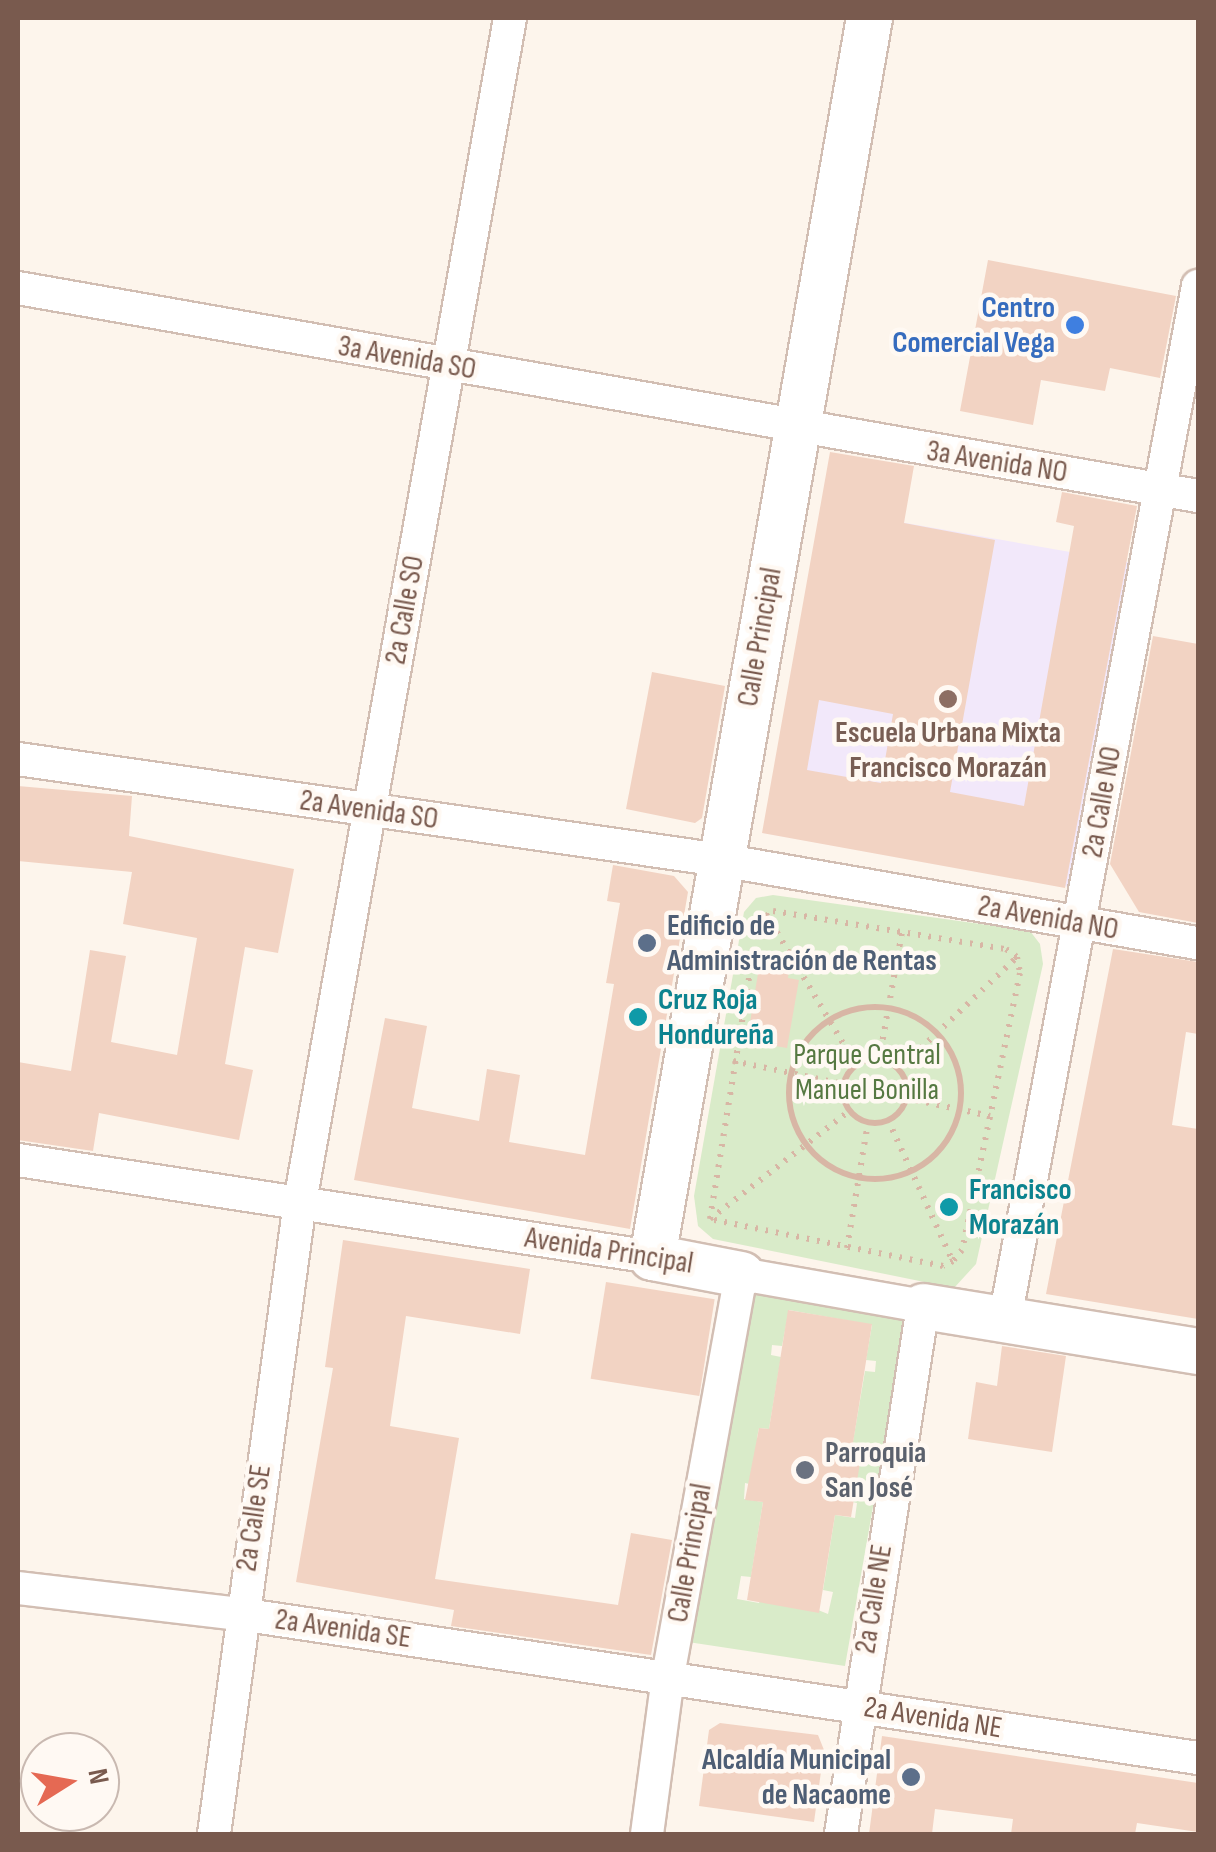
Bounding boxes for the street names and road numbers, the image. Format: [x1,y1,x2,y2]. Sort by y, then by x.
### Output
street label: 3a Avenida SO [335,328,479,388]
street label: 3a Avenida NO [924,433,1070,491]
street label: 2a Calle SO [378,553,432,667]
street label: Calle Principal [730,565,790,709]
street label: 2a Calle NO [1075,744,1129,860]
street label: 2a Avenida SO [297,782,441,838]
street label: 2a Avenida NO [975,888,1121,948]
street label: Avenida Principal [522,1220,696,1282]
street label: 2a Calle SE [229,1462,279,1574]
street label: Calle Principal [660,1481,720,1625]
street label: 2a Calle NE [848,1542,900,1656]
street label: 2a Avenida SE [273,1602,413,1656]
street label: 2a Avenida NE [861,1689,1005,1747]

